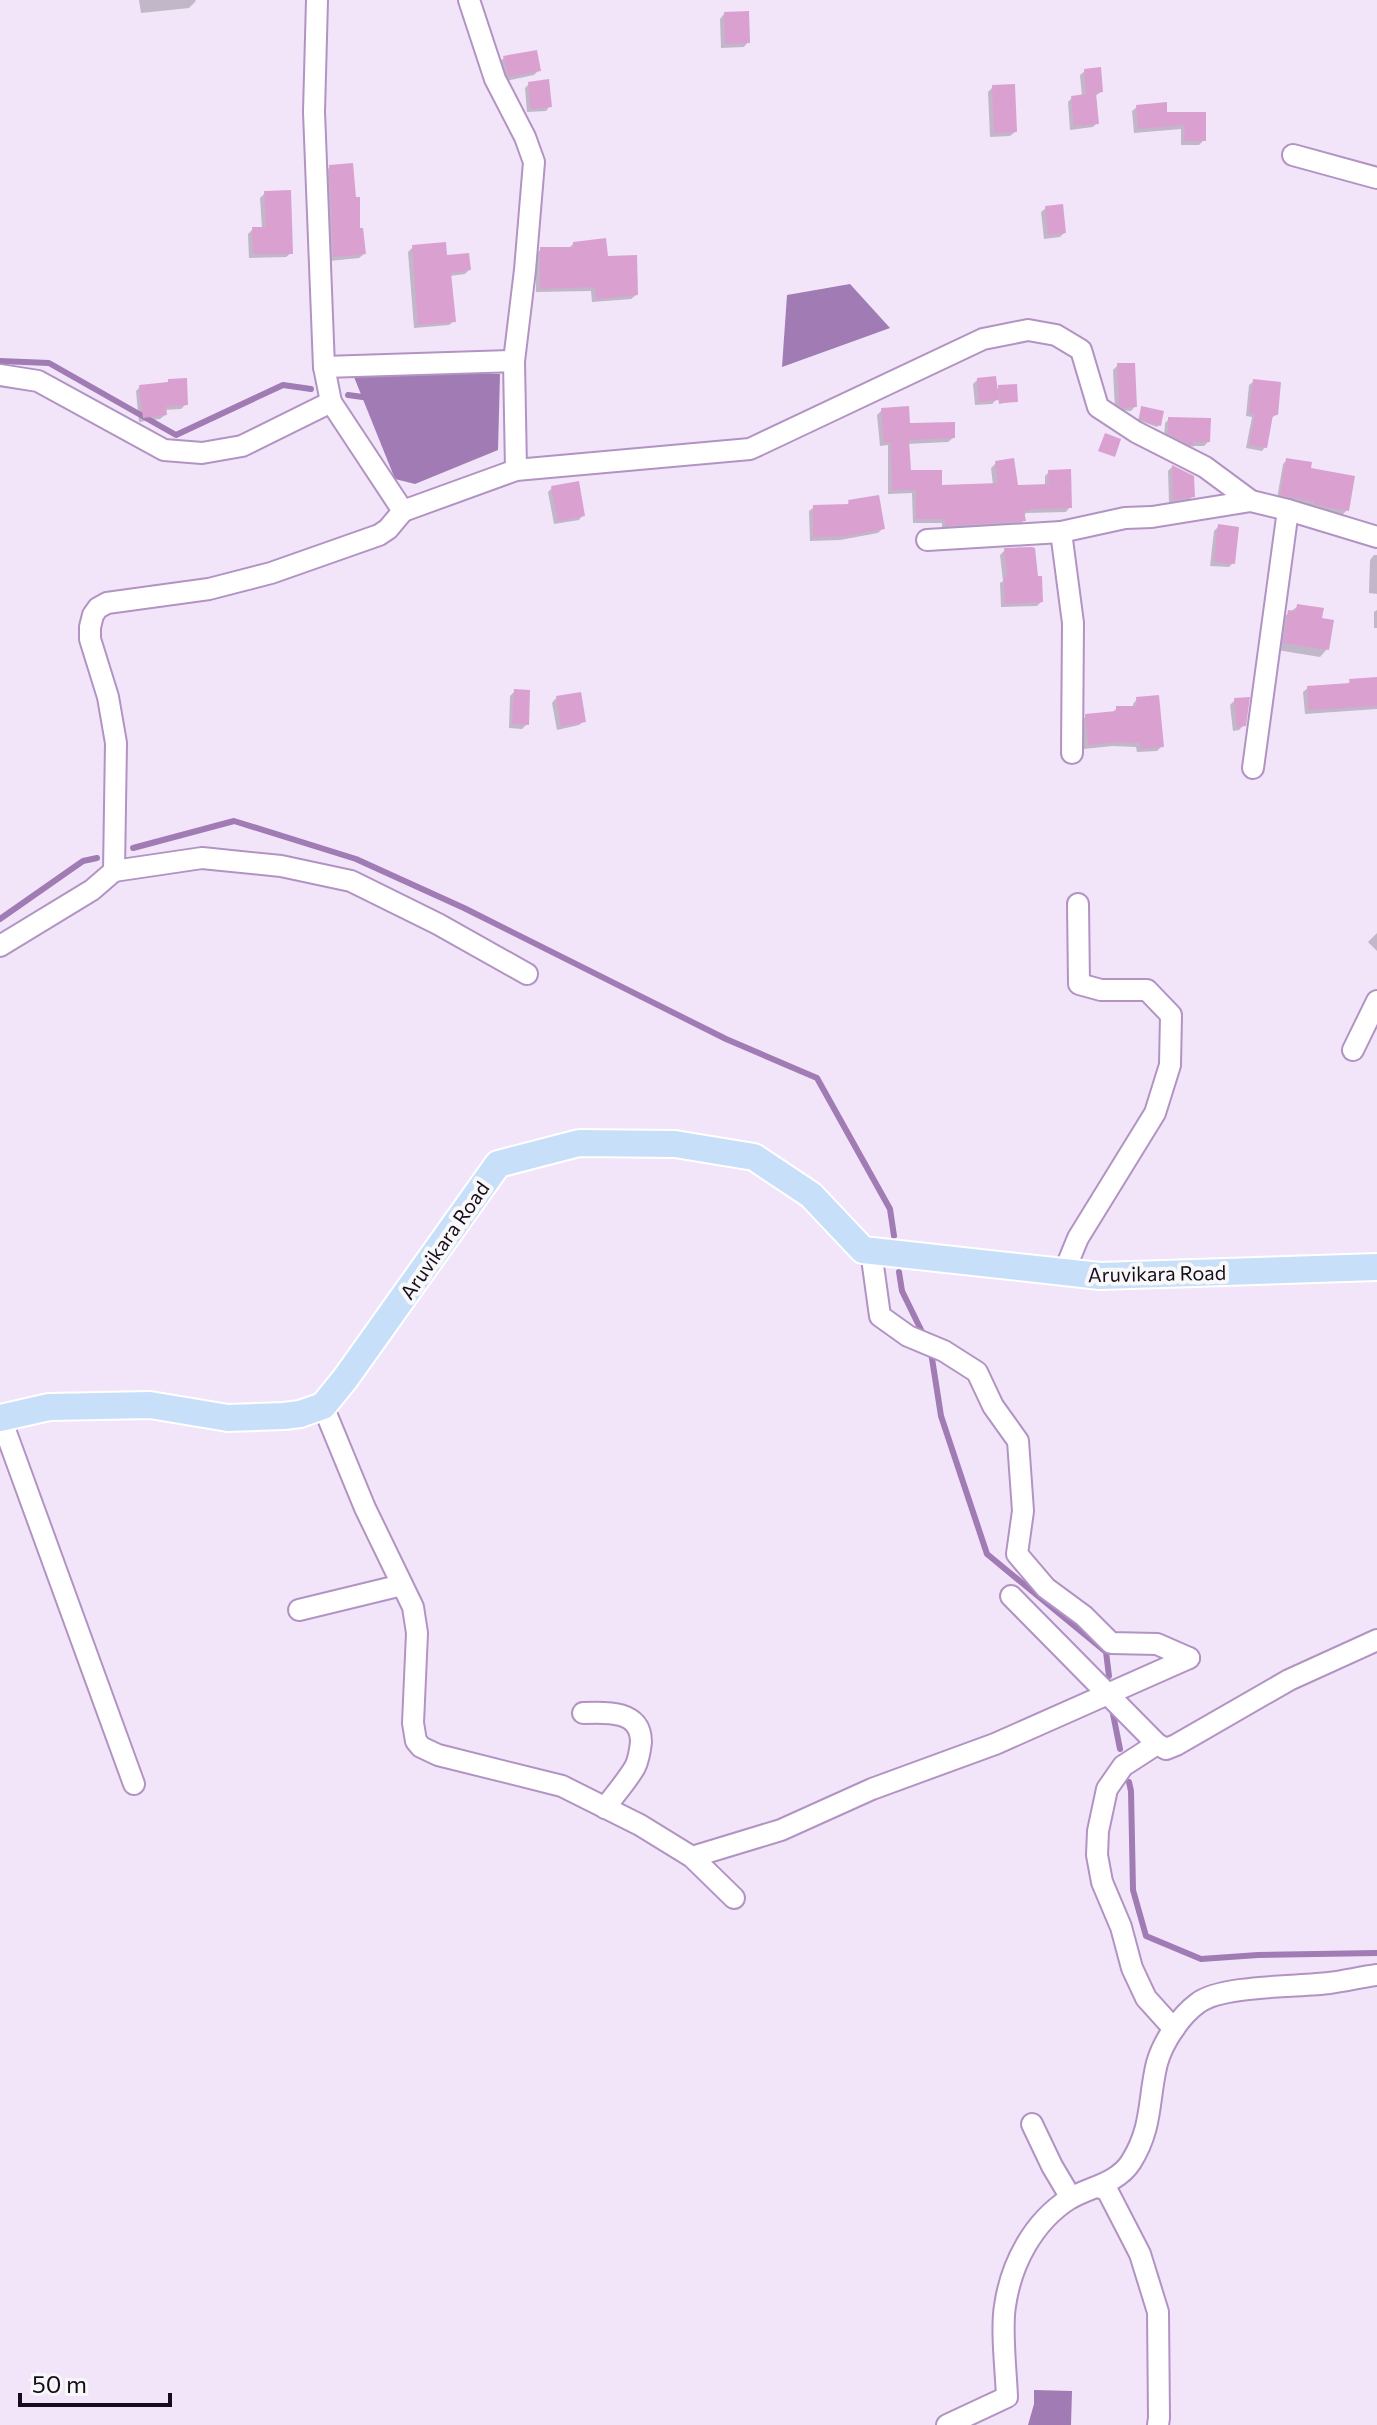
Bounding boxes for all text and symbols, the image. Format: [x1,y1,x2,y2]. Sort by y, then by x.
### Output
street label: Aruvikara Road [394,1176,494,1304]
street label: Aruvikara Road [1088,1260,1226,1286]
scale bar [20,2357,170,2407]
text: 50 m [32,2369,87,2398]

